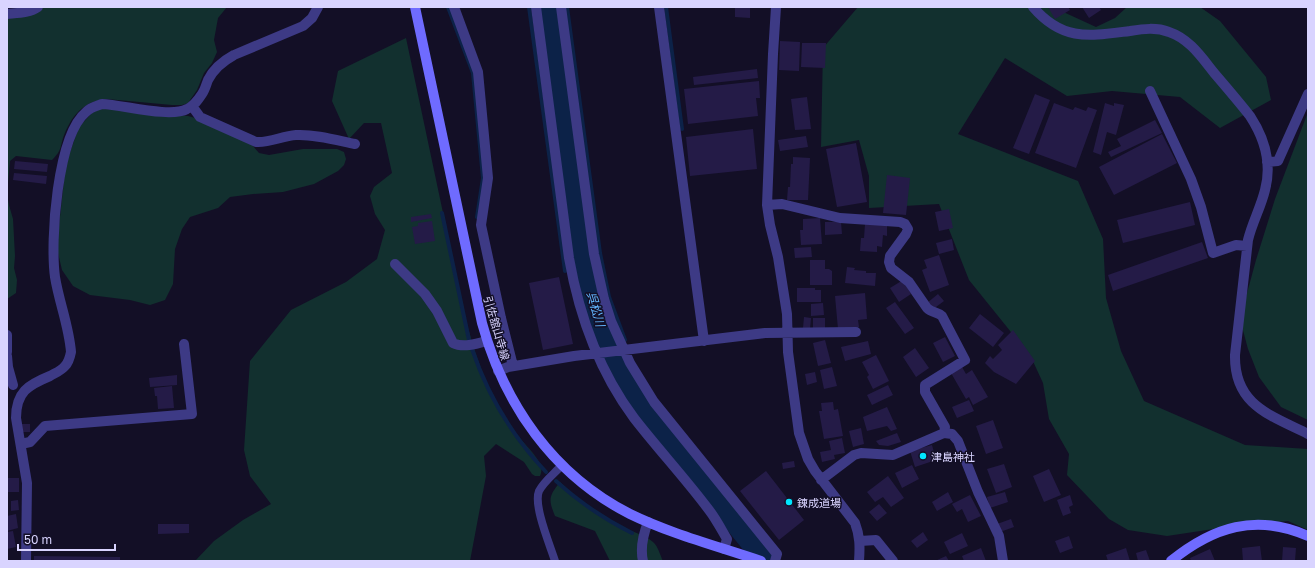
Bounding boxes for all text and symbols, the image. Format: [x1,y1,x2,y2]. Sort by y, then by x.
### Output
water label: 呉松川 [584,290,609,330]
street label: 引佐舘山寺線 [482,294,512,362]
place label: 津島神社 [931,450,975,463]
marker: 津島神社 [918,451,928,461]
place label: 錬成道場 [797,496,841,509]
marker: 錬成道場 [784,497,794,507]
scale bar [18,526,115,552]
text: 50 m [24,532,52,547]

